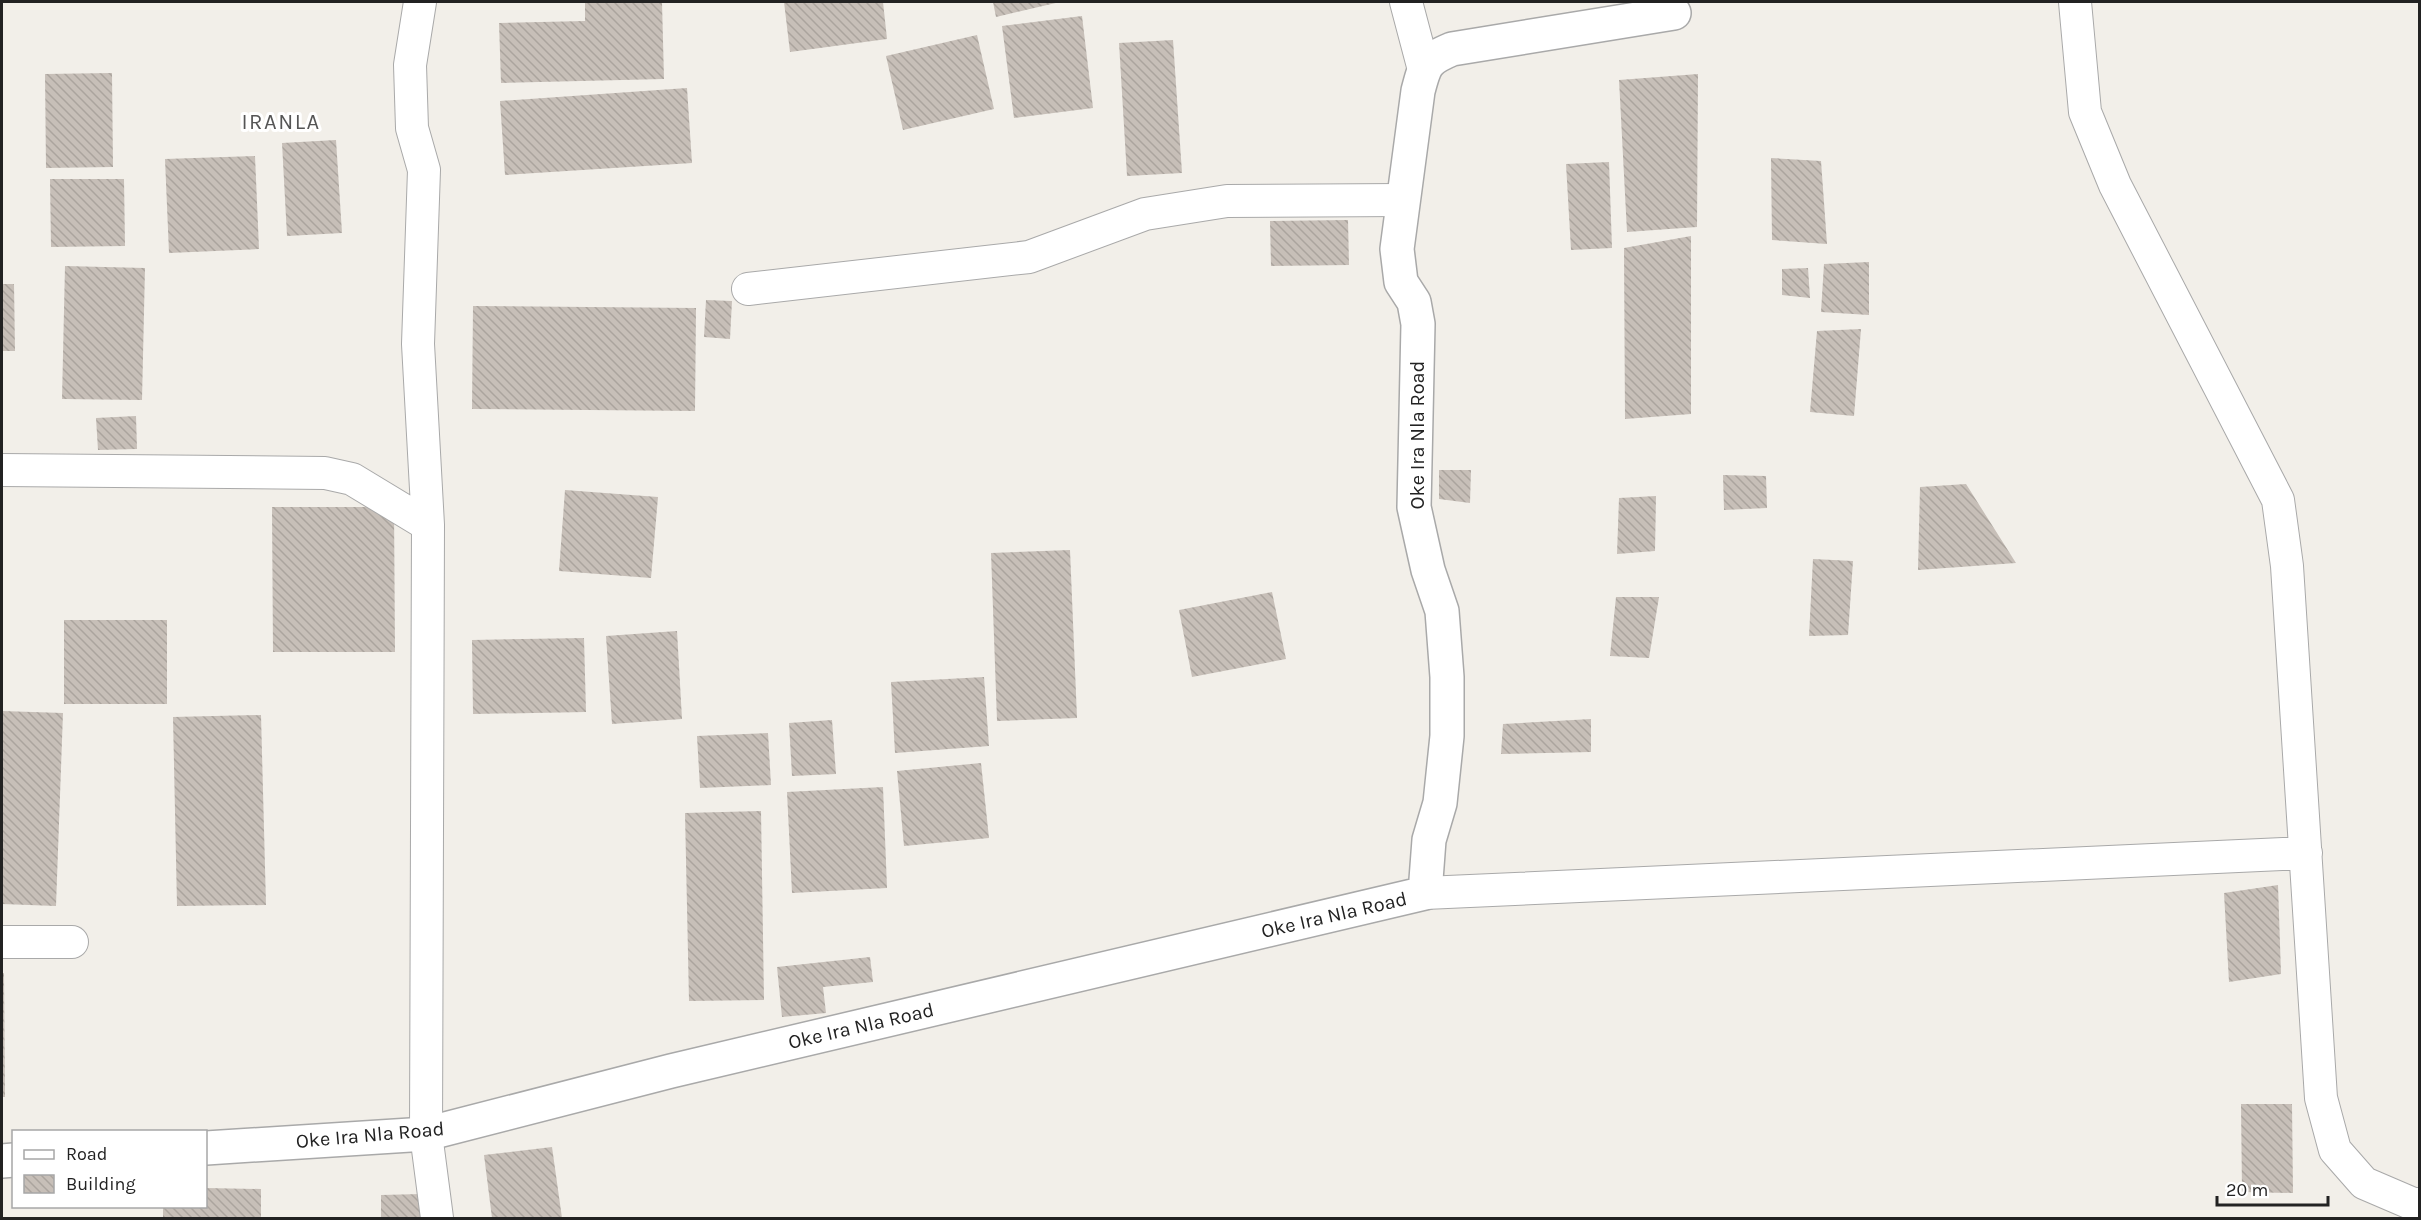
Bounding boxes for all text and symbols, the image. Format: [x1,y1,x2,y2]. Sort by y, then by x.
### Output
district label: IRANLA [241,109,321,135]
street label: Oke Ira Nla Road [1406,361,1429,509]
street label: Oke Ira Nla Road [1259,887,1409,943]
street label: Oke Ira Nla Road [786,998,936,1054]
street label: Oke Ira Nla Road [295,1117,445,1153]
legend [12,1130,207,1208]
text: Road [66,1143,107,1165]
scale bar [2217,1169,2328,1207]
text: Building [66,1173,136,1195]
text: 20 m [2226,1179,2268,1201]

